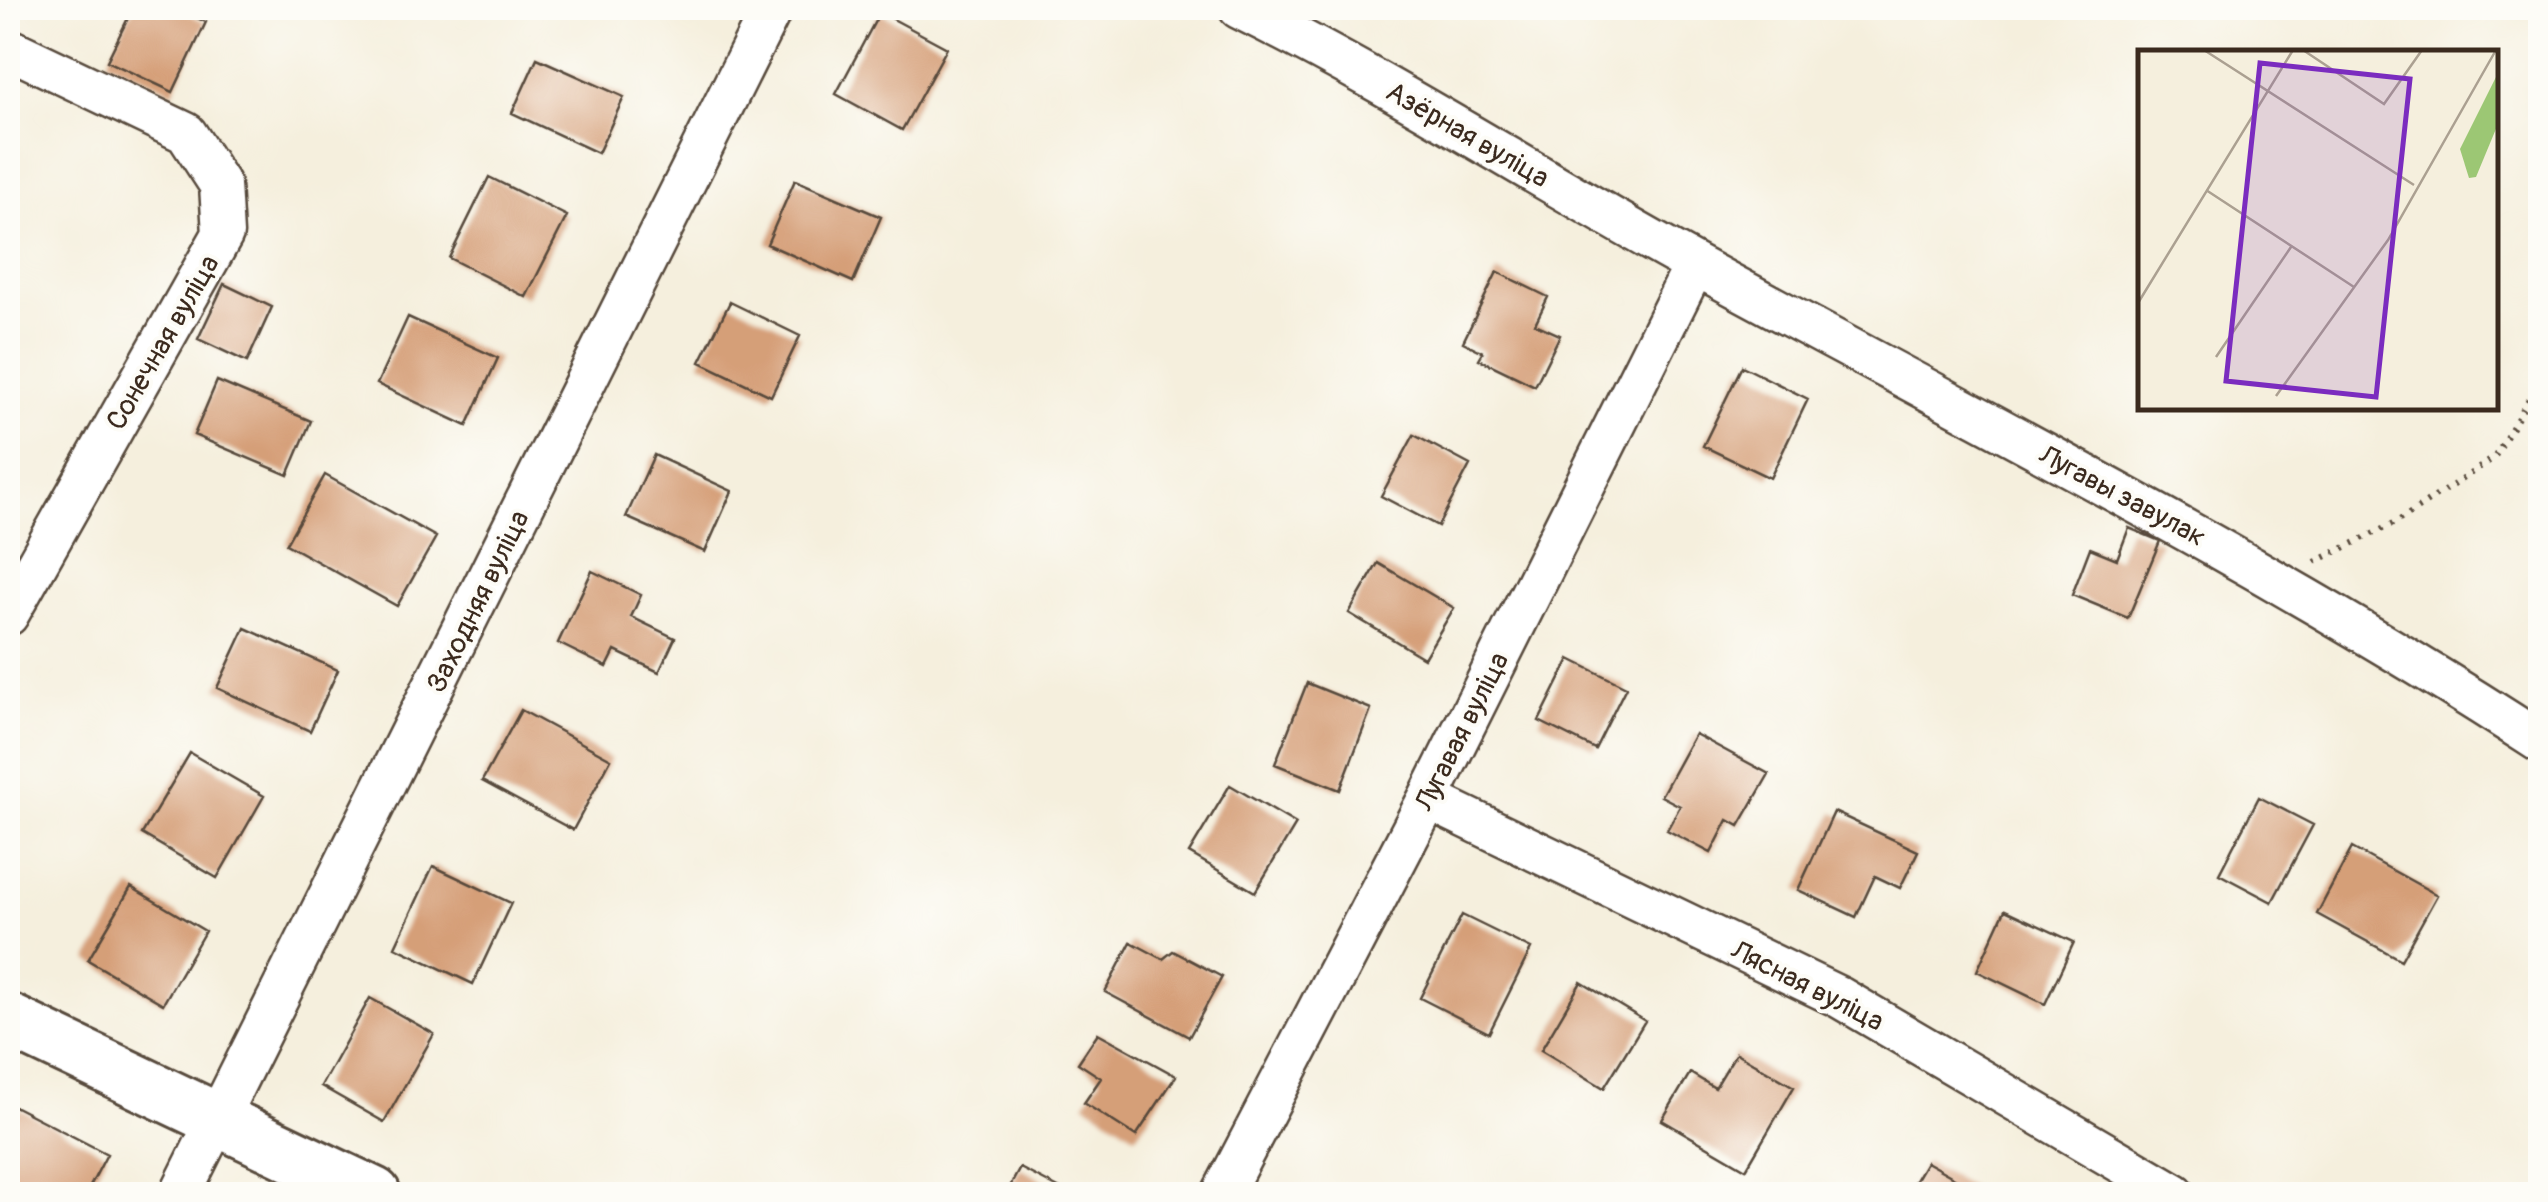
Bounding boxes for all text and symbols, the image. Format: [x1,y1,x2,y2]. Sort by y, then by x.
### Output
inset map [2138,50,2498,410]
street label: Азёрная вуліца [1380,75,1555,196]
street label: Сонечная вуліца [99,249,228,437]
street label: Лугавы завулак [2032,437,2212,555]
street label: Заходняя вуліца [419,505,537,698]
street label: Лугавая вуліца [1407,646,1517,818]
street label: Лясная вуліца [1724,933,1889,1040]

